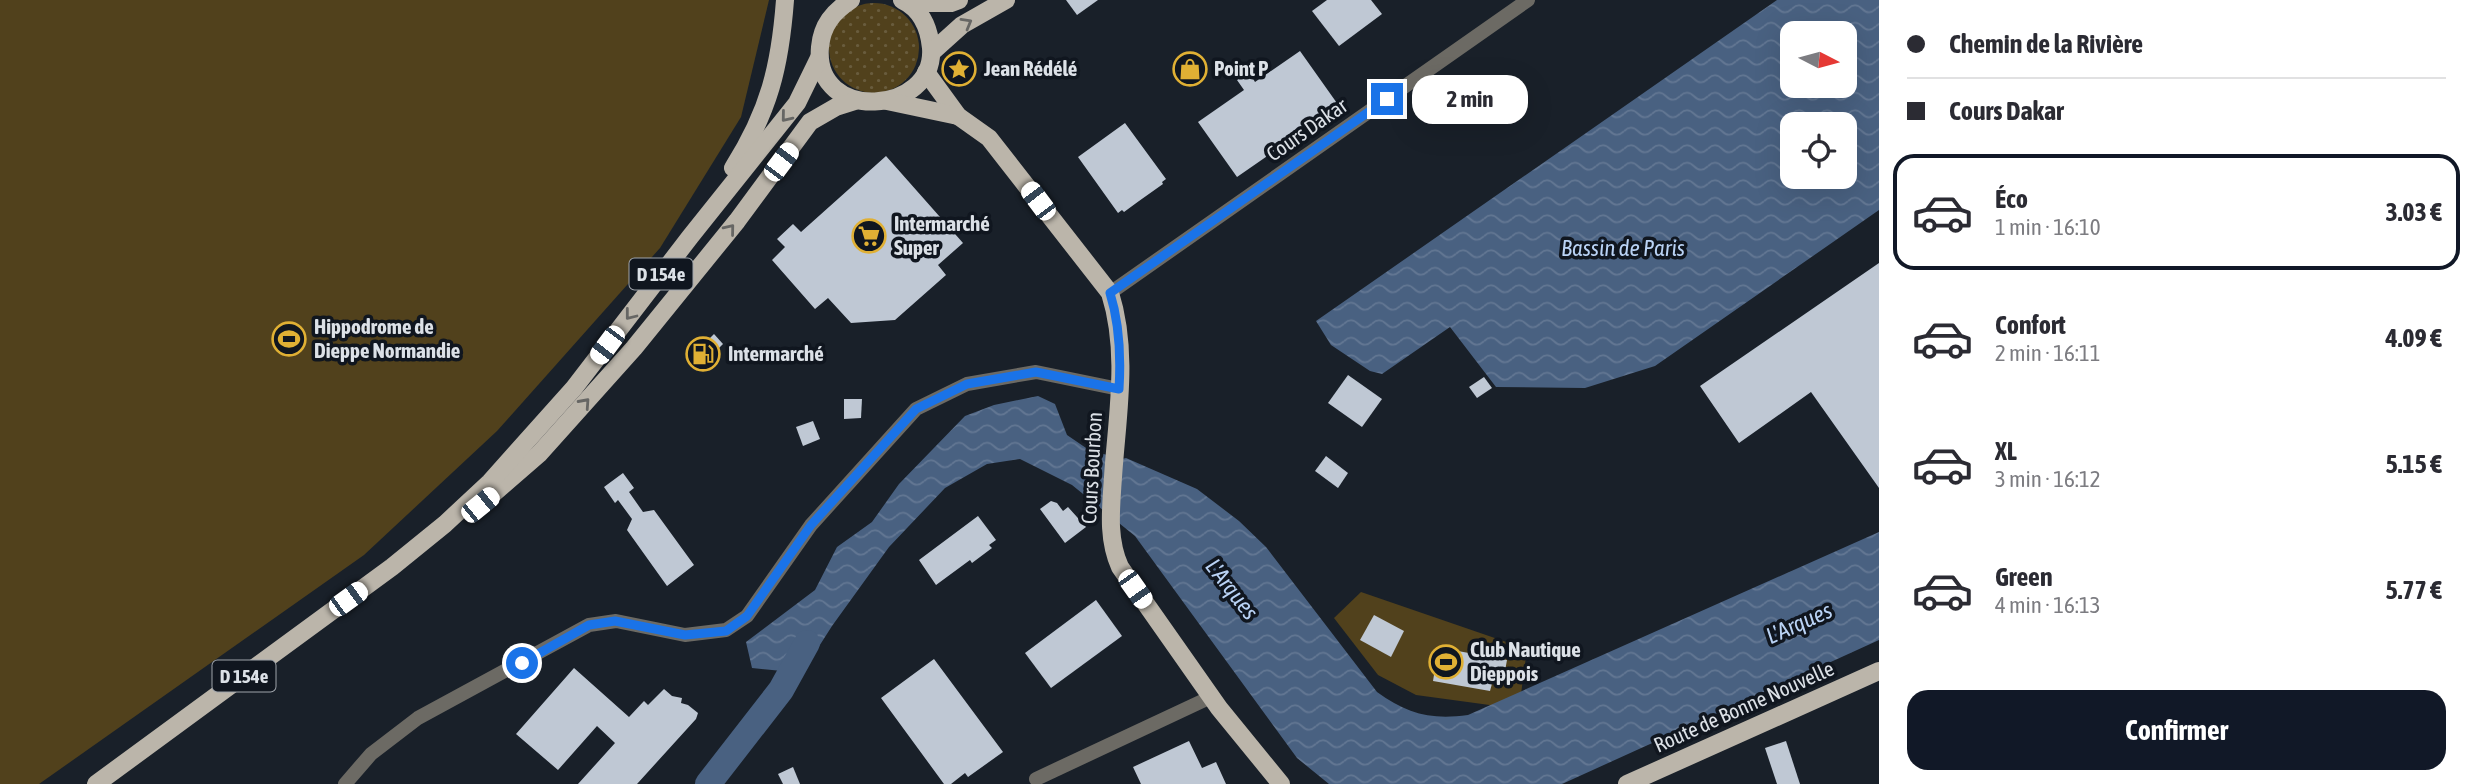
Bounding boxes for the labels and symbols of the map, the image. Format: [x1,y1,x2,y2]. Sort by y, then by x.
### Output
one-way arrow [959,18,972,31]
north arrow [1780,21,1857,98]
place icon: Jean Rédélé [940,50,978,88]
shop icon: Point P [1171,50,1209,88]
place label: Jean Rédélé [983,56,1077,80]
place label: Point P [1214,56,1269,80]
callout: 2 min [1412,74,1527,124]
route end [1371,83,1403,115]
street label: Cours Dakar [1262,92,1352,166]
one-way arrow [781,110,794,122]
car [760,139,803,185]
car [1017,178,1060,224]
place label: Intermarché Super [894,211,990,259]
supermarket icon: Intermarché Super [850,217,888,255]
one-way arrow [722,224,735,236]
water label: Bassin de Paris [1561,235,1685,261]
road number: D 154e [630,258,692,290]
one-way arrow [625,307,638,320]
place label: Hippodrome de Dieppe Normandie [314,314,460,362]
sports icon: Hippodrome de Dieppe Normandie [270,320,308,358]
car [586,322,629,368]
fuel station icon: Intermarché [684,335,722,373]
place label: Intermarché [728,341,824,365]
one-way arrow [576,398,589,411]
street label: Cours Bourbon [1076,411,1106,525]
car [458,484,503,526]
water label: L'Arques [1200,554,1264,624]
car [1115,566,1156,612]
car [325,578,372,620]
water label: L'Arques [1762,597,1836,649]
place label: Club Nautique Dieppois [1470,637,1581,685]
sports icon: Club Nautique Dieppois [1427,643,1465,681]
route start [506,647,538,679]
street label: Route de Bonne Nouvelle [1650,656,1837,757]
road number: D 154e [212,660,276,692]

